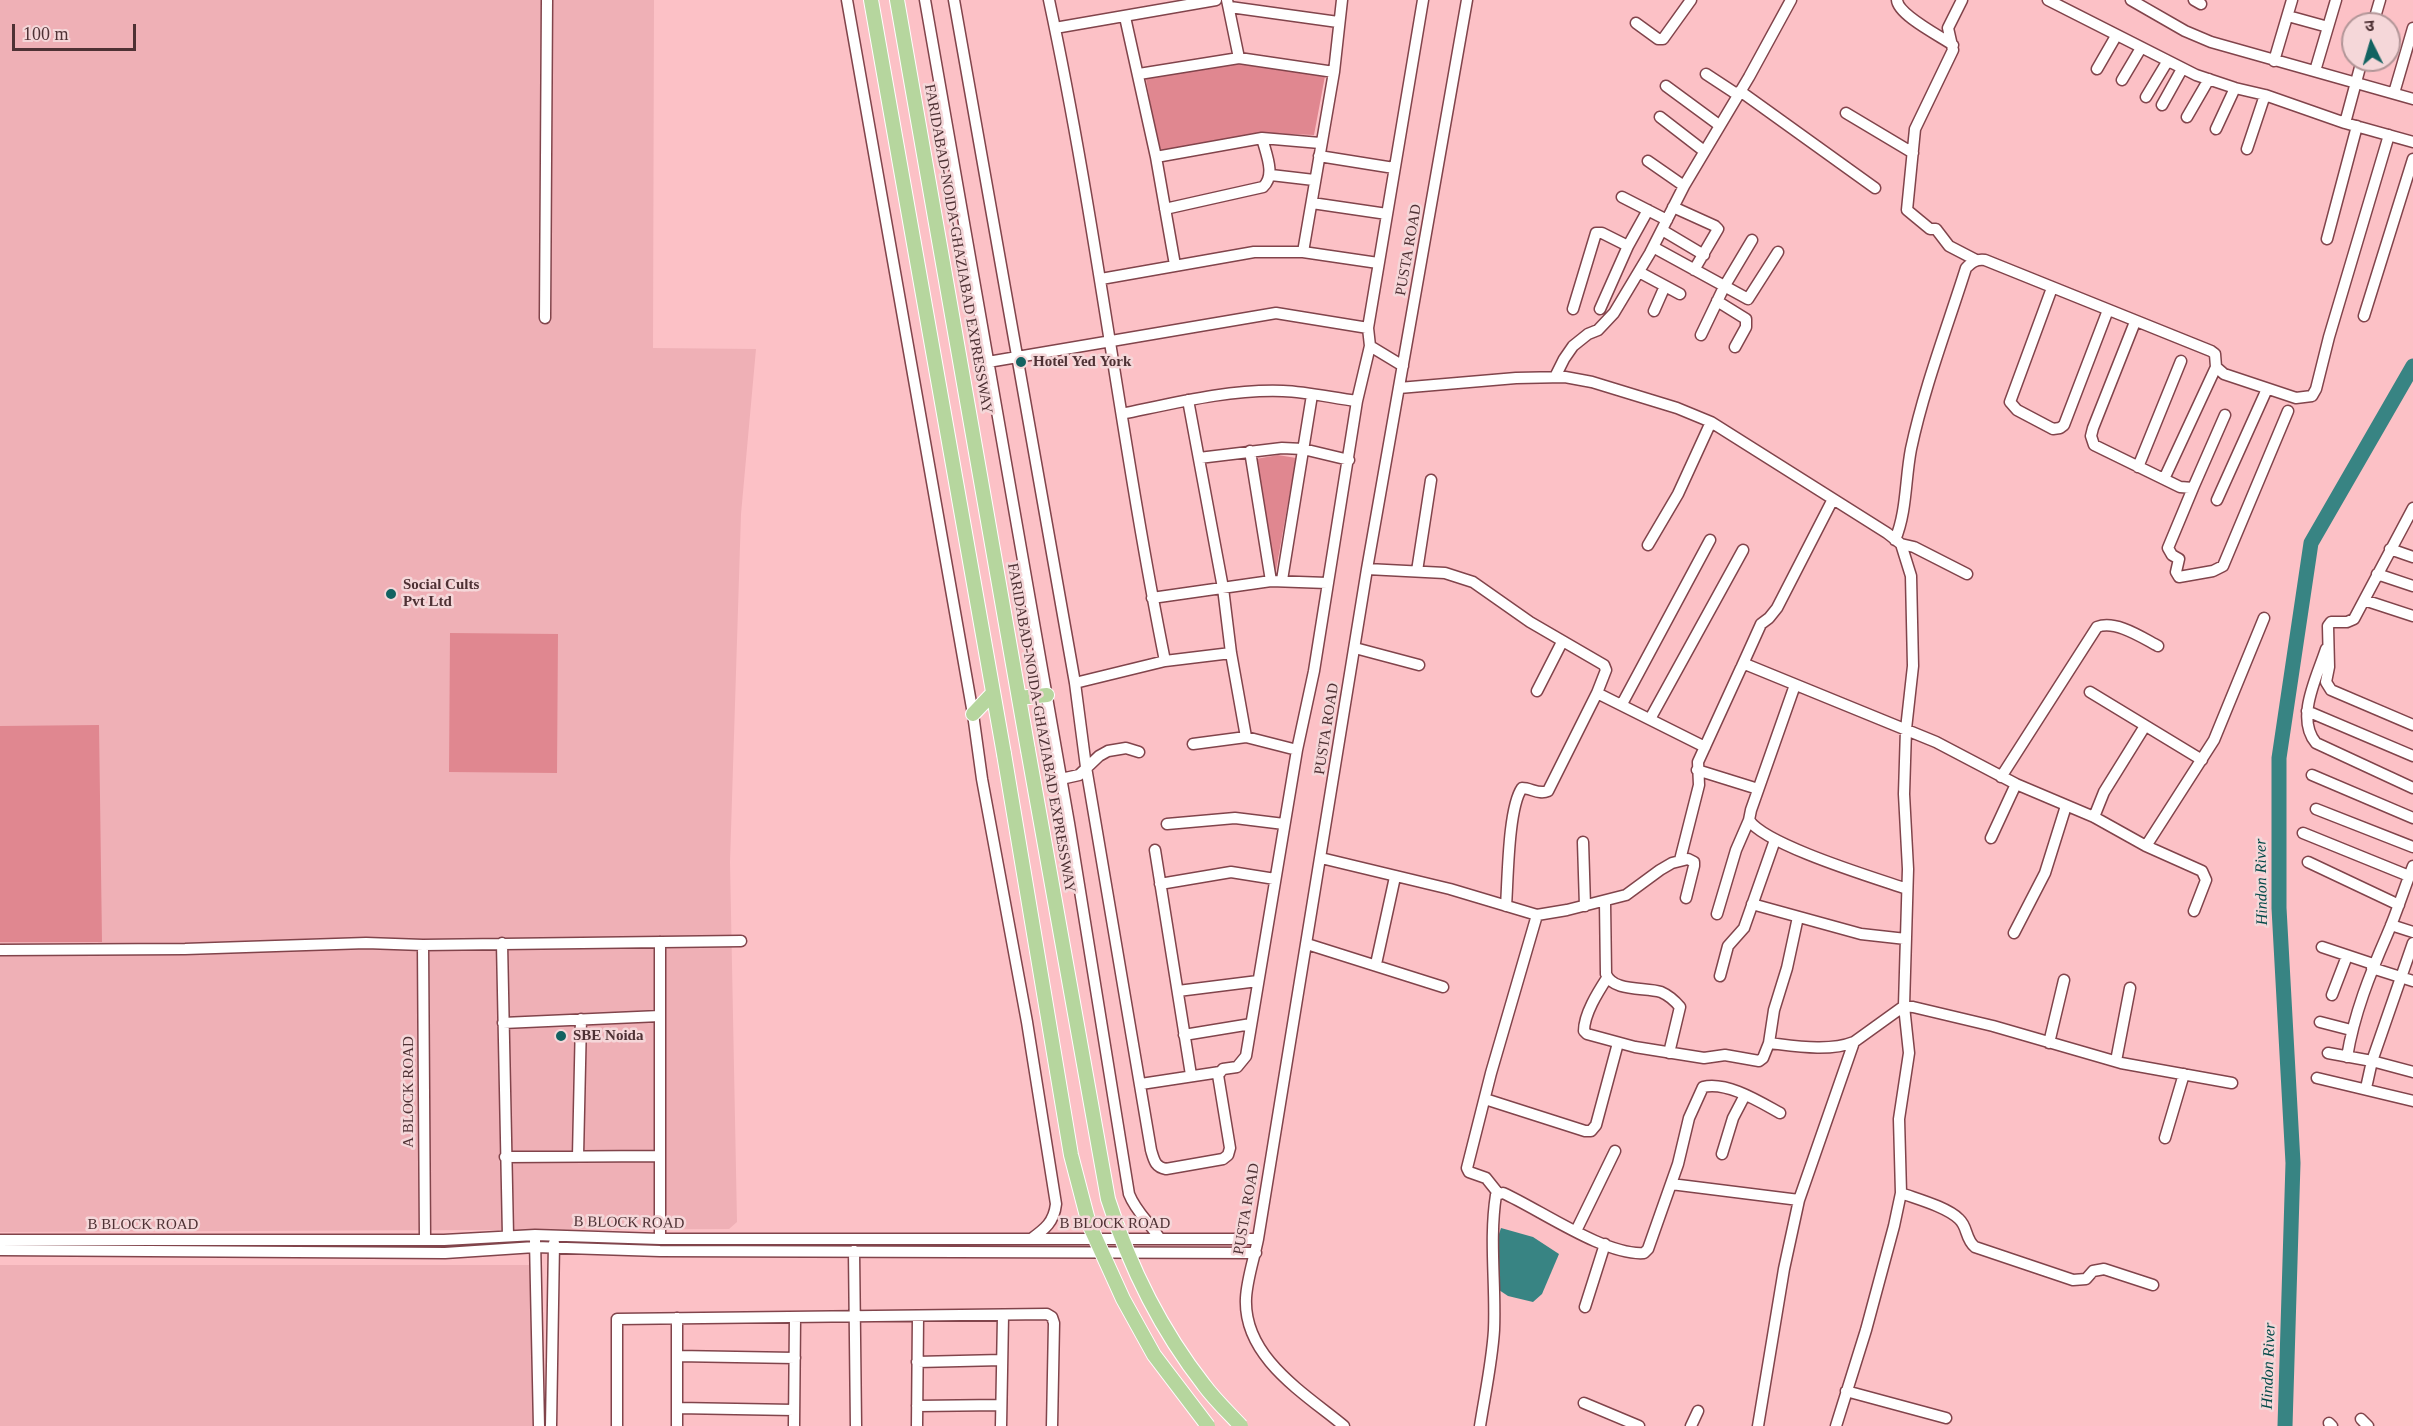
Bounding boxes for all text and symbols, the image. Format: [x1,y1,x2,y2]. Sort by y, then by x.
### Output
scale bar [15,12,140,50]
north arrow [2341,12,2401,72]
text: उ [2364,17,2375,34]
text: 100 m [23,24,69,44]
street label: FARIDABAD-NOIDA-GHAZIABAD EXPRESSWAY [920,83,996,415]
street label: PUSTA ROAD [1392,203,1426,297]
place label: Hotel Yed York [1033,353,1131,371]
marker: Hotel Yed York [1014,355,1028,369]
street label: FARIDABAD-NOIDA-GHAZIABAD EXPRESSWAY [1003,562,1079,894]
place label: Social Cults Pvt Ltd [403,576,479,611]
marker: Social Cults Pvt Ltd [384,587,398,601]
street label: PUSTA ROAD [1311,682,1343,776]
water label: Hindon River [2252,839,2272,925]
place label: SBE Noida [573,1027,643,1045]
marker: SBE Noida [554,1029,568,1043]
street label: A BLOCK ROAD [400,1036,418,1148]
street label: PUSTA ROAD [1230,1162,1264,1256]
street label: B BLOCK ROAD [573,1213,685,1233]
street label: B BLOCK ROAD [1060,1215,1170,1233]
street label: B BLOCK ROAD [88,1216,198,1234]
water label: Hindon River [2258,1322,2280,1410]

